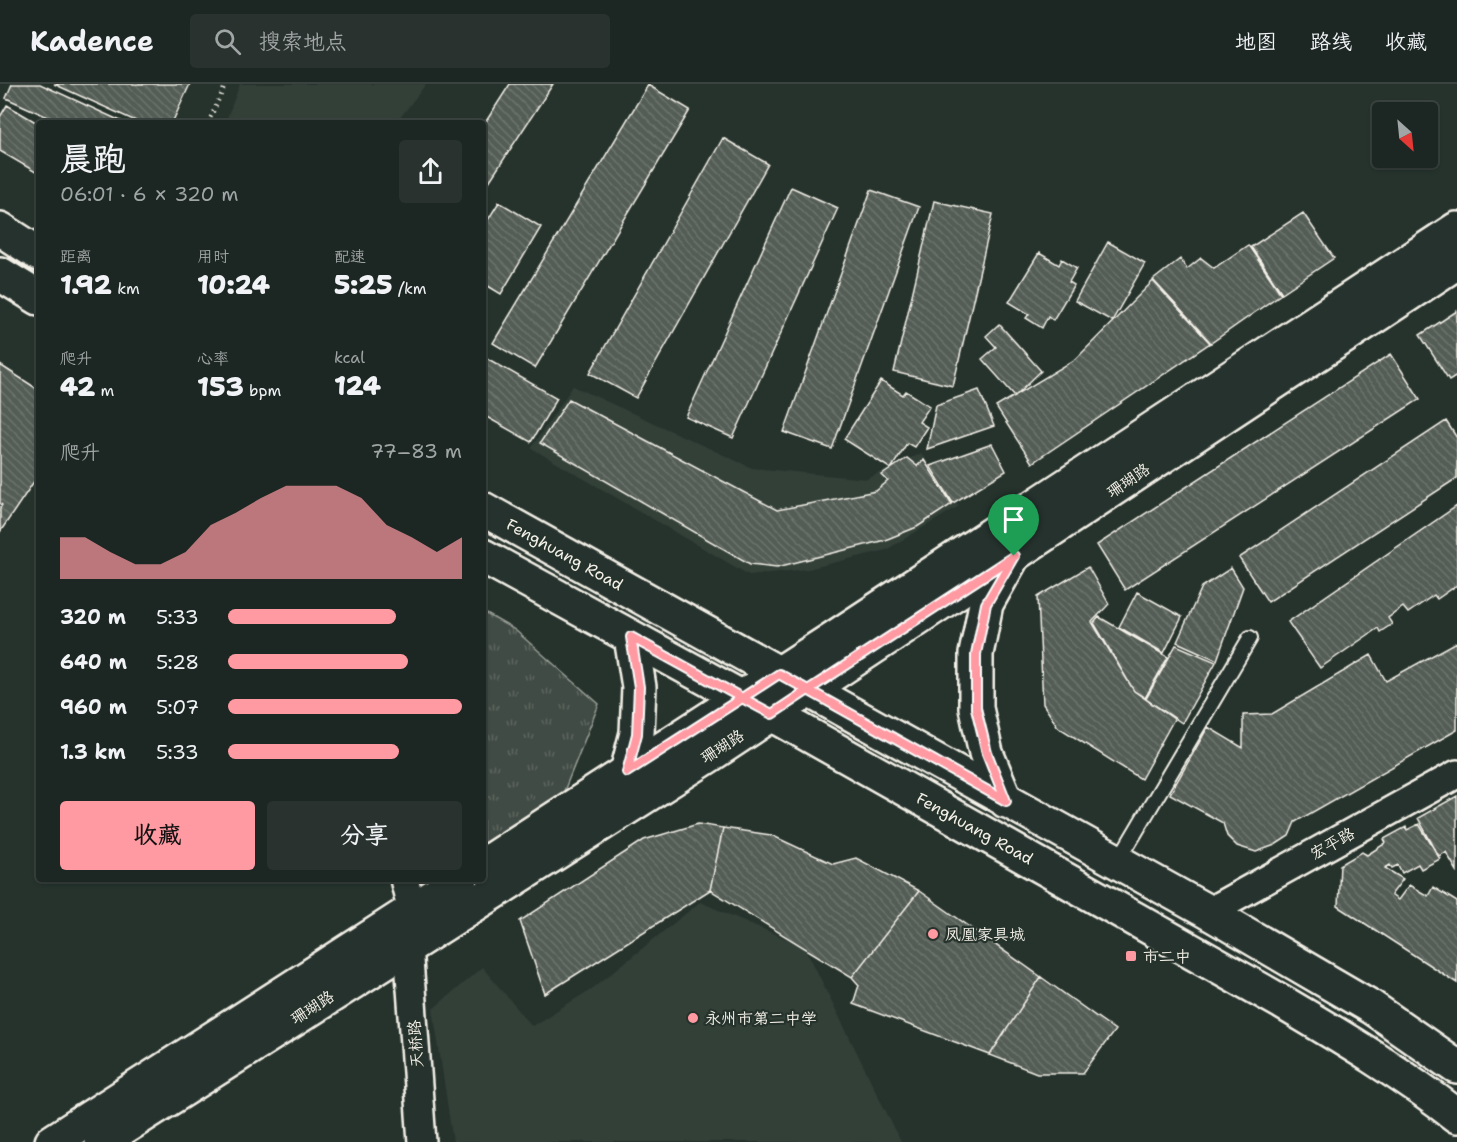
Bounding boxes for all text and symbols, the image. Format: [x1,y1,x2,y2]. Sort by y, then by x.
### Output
search box [190,14,610,68]
text: Kadence [30,22,154,60]
icon: search [211,25,244,58]
text: 搜索地点 [259,27,347,56]
text: 地图 [1235,28,1277,56]
text: 路线 [1310,28,1352,56]
text: 收藏 [1385,28,1427,56]
north arrow [1372,102,1438,168]
map controls [1372,102,1438,168]
text: 晨跑 [60,136,126,181]
button: share [399,140,462,203]
text: 06:01 · 6 × 320 m [60,181,238,207]
text: 距离 [60,246,92,267]
text: 用时 [197,246,229,267]
text: 配速 [334,246,366,267]
text: 1.92 [60,267,112,302]
text: 10:24 [197,267,270,302]
text: 5:25 [334,267,393,302]
text: km [112,278,140,299]
text: /km [393,278,427,299]
text: kcal [334,347,365,368]
text: 爬升 [60,348,92,369]
text: 心率 [197,348,229,369]
text: 124 [334,368,381,403]
text: 42 [60,369,95,404]
text: 153 [197,369,244,404]
text: m [95,380,114,401]
text: bpm [244,380,281,401]
text: 77–83 m [370,438,462,464]
text: 爬升 [60,439,100,465]
street label: 珊瑚路 [1103,458,1154,503]
pin [988,494,1039,556]
icon: arrive [997,503,1030,536]
street label: Fenghuang Road [503,514,627,595]
text: 320 m [60,604,126,630]
text: 5:33 [156,604,199,630]
text: 640 m [60,649,127,675]
text: 5:28 [156,649,199,675]
text: 960 m [60,694,127,720]
text: 5:07 [156,694,199,720]
street label: 珊瑚路 [696,725,748,768]
text: 1.3 km [60,739,126,765]
text: 5:33 [156,739,199,765]
street label: Fenghuang Road [913,788,1037,869]
button: 收藏 [60,801,255,870]
button: 分享 [267,801,462,870]
street label: 宏平路 [1306,823,1358,864]
place label: 凤凰家具城 [945,924,1025,945]
marker: 凤凰家具城 [926,927,940,941]
place label: 市二中 [1143,946,1191,967]
marker: 市二中 [1124,949,1138,963]
street label: 珊瑚路 [286,986,338,1029]
place label: 永州市第二中学 [705,1008,817,1029]
marker: 永州市第二中学 [686,1011,700,1025]
street label: 天桥路 [403,1019,428,1069]

